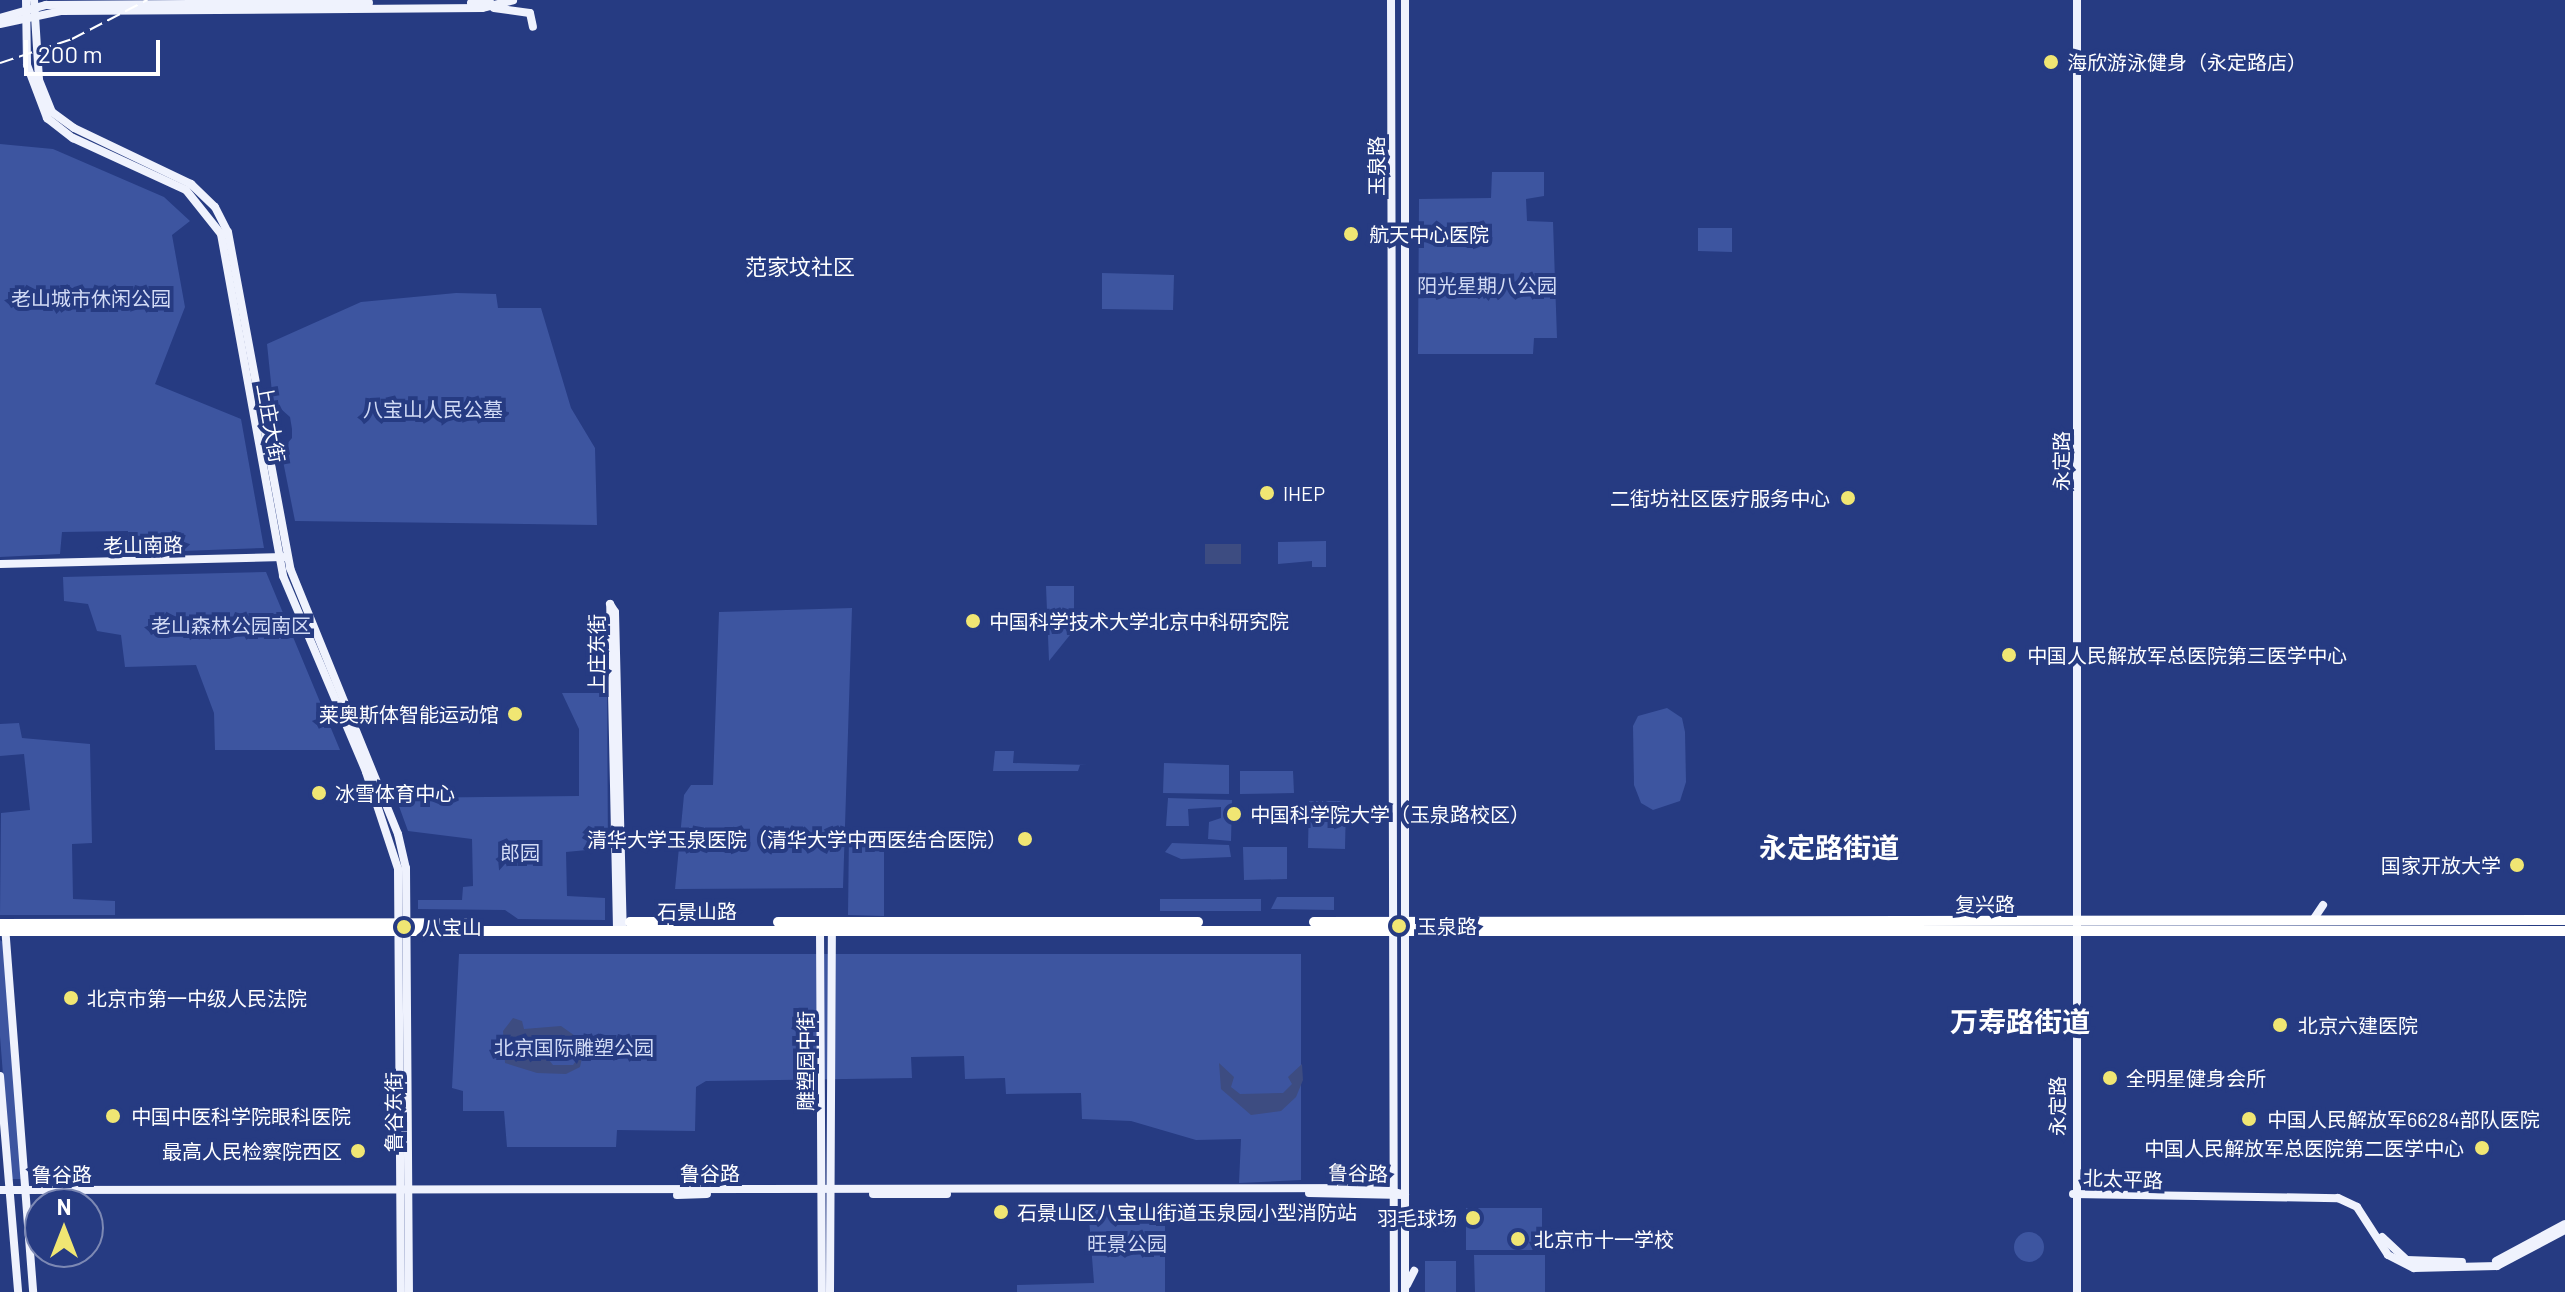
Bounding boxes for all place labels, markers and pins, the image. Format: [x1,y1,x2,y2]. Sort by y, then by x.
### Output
place label: 海欣游泳健身（永定路店） [2067,50,2307,74]
marker: 海欣游泳健身（永定路店） [2042,53,2060,71]
place label: 航天中心医院 [1369,222,1489,246]
marker: 航天中心医院 [1340,223,1362,245]
place label: IHEP [1283,481,1325,505]
marker: IHEP [1258,484,1276,502]
place label: 二街坊社区医疗服务中心 [1610,486,1830,510]
marker: 二街坊社区医疗服务中心 [1837,487,1859,509]
place label: 中国科学技术大学北京中科研究院 [989,609,1289,633]
marker: 中国科学技术大学北京中科研究院 [964,612,982,630]
place label: 中国人民解放军总医院第三医学中心 [2027,643,2347,667]
marker: 中国人民解放军总医院第三医学中心 [1998,644,2020,666]
place label: 莱奥斯体智能运动馆 [319,702,499,726]
marker: 莱奥斯体智能运动馆 [506,705,524,723]
place label: 冰雪体育中心 [335,781,455,805]
marker: 冰雪体育中心 [310,784,328,802]
place label: 中国科学院大学（玉泉路校区） [1250,802,1530,826]
marker: 中国科学院大学（玉泉路校区） [1225,805,1243,823]
place label: 清华大学玉泉医院（清华大学中西医结合医院） [587,827,1007,851]
marker: 清华大学玉泉医院（清华大学中西医结合医院） [1014,828,1036,850]
place label: 国家开放大学 [2381,853,2501,877]
marker: 国家开放大学 [2508,856,2526,874]
place label: 玉泉路 [1417,914,1477,938]
place label: 八宝山 [422,915,482,939]
marker: 玉泉路 [1388,915,1410,937]
marker: 八宝山 [393,916,415,938]
place label: 北京市第一中级人民法院 [87,986,307,1010]
marker: 北京市第一中级人民法院 [62,989,80,1007]
place label: 北京六建医院 [2298,1013,2418,1037]
marker: 北京六建医院 [2269,1014,2291,1036]
place label: 全明星健身会所 [2126,1066,2266,1090]
marker: 全明星健身会所 [2101,1069,2119,1087]
place label: 中国中医科学院眼科医院 [131,1104,351,1128]
marker: 中国中医科学院眼科医院 [102,1105,124,1127]
place label: 中国人民解放军66284部队医院 [2267,1107,2540,1131]
marker: 中国人民解放军66284部队医院 [2238,1108,2260,1130]
place label: 中国人民解放军总医院第二医学中心 [2144,1136,2464,1160]
marker: 中国人民解放军总医院第二医学中心 [2471,1137,2493,1159]
place label: 最高人民检察院西区 [162,1139,342,1163]
marker: 最高人民检察院西区 [349,1142,367,1160]
place label: 石景山区八宝山街道玉泉园小型消防站 [1017,1200,1357,1224]
marker: 石景山区八宝山街道玉泉园小型消防站 [992,1203,1010,1221]
place label: 羽毛球场 [1377,1206,1457,1230]
marker: 羽毛球场 [1464,1209,1482,1227]
place label: 北京市十一学校 [1534,1227,1674,1251]
marker: 北京市十一学校 [1509,1230,1527,1248]

